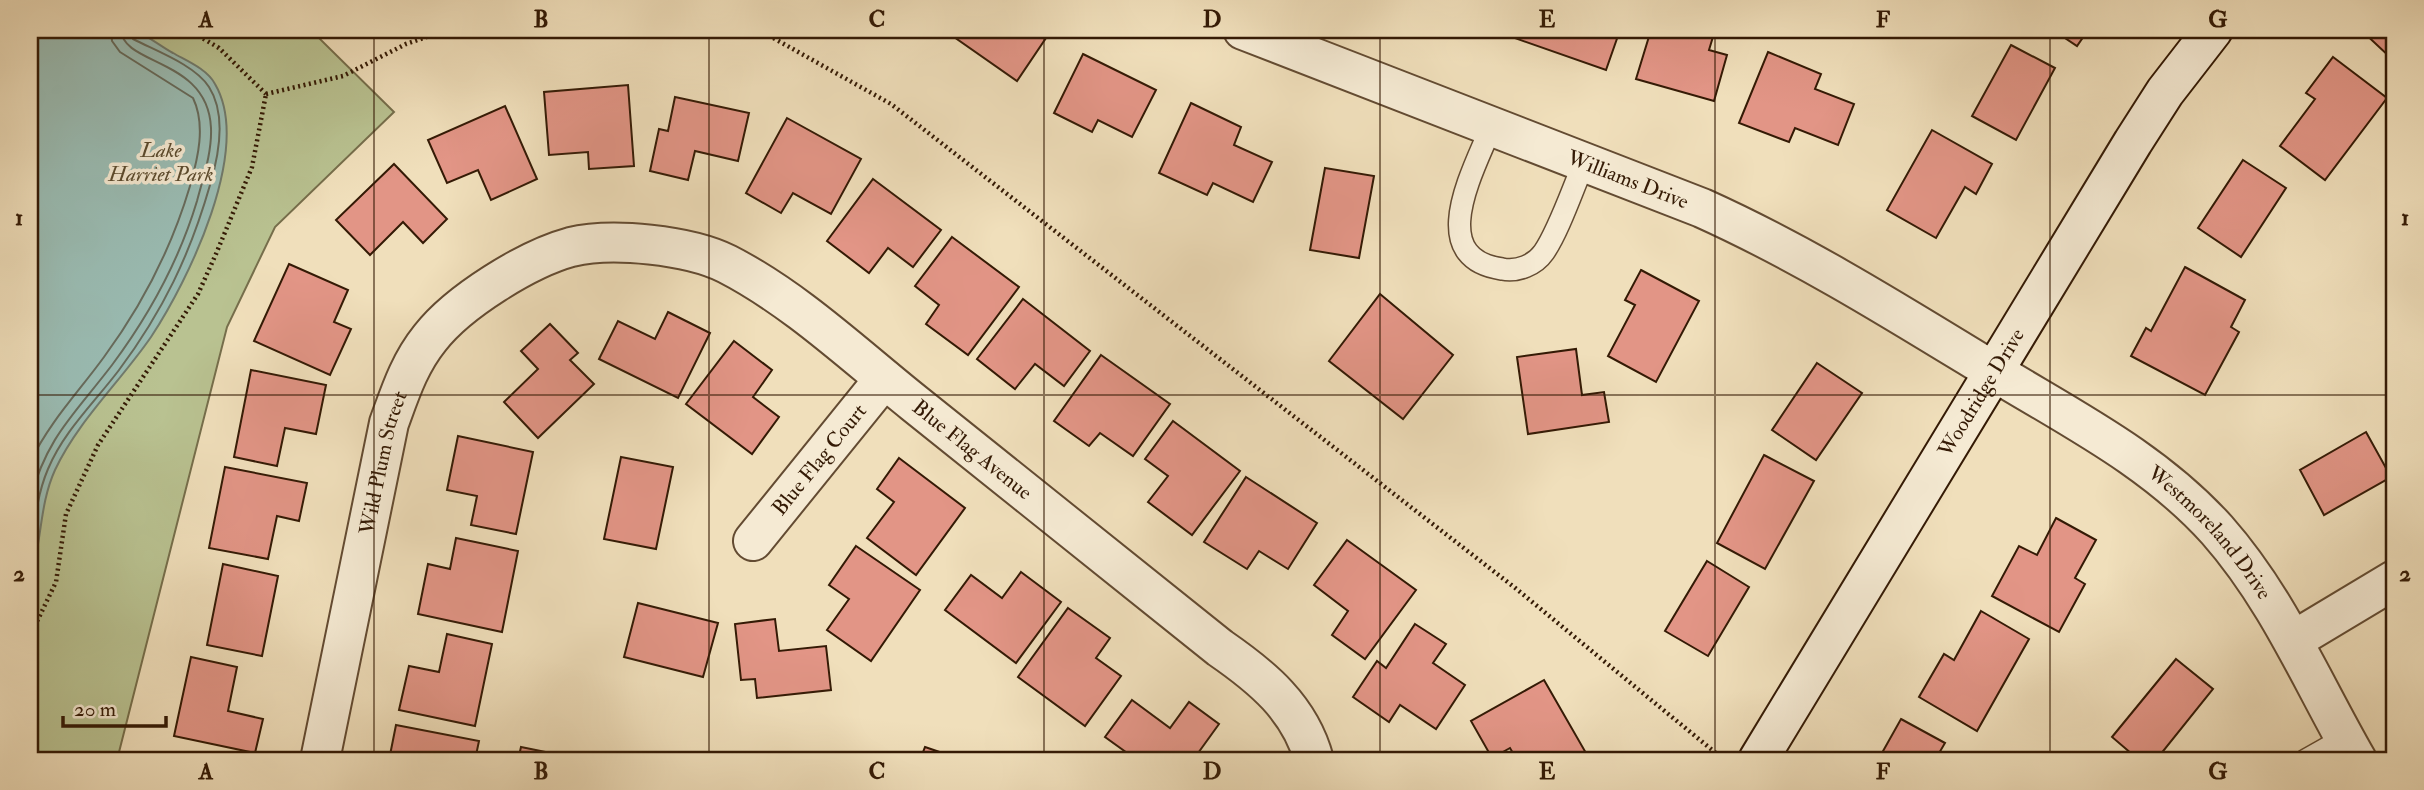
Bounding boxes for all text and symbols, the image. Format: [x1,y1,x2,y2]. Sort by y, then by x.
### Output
text: A [198,5,214,34]
text: B [533,5,549,34]
text: C [869,5,885,34]
text: D [1203,5,1221,34]
text: E [1539,5,1556,34]
text: F [1876,5,1891,34]
text: G [2208,5,2228,34]
park label: Lake Harriet Park [108,137,214,188]
street label: Williams Drive [1563,143,1693,215]
text: 1 [15,203,23,232]
text: 1 [2401,203,2409,232]
street label: Woodridge Drive [1931,323,2030,462]
street label: Wild Plum Street [353,387,413,538]
street label: Blue Flag Avenue [907,394,1038,506]
street label: Blue Flag Court [766,398,872,521]
street label: Westmoreland Drive [2142,459,2278,605]
text: 2 [13,559,25,588]
text: 2 [2399,559,2411,588]
scale bar [63,685,166,729]
text: 20 m [74,696,116,723]
text: A [198,757,214,786]
text: B [533,757,549,786]
text: C [869,757,885,786]
text: D [1203,757,1221,786]
text: E [1539,757,1556,786]
text: F [1876,757,1891,786]
text: G [2208,757,2228,786]

